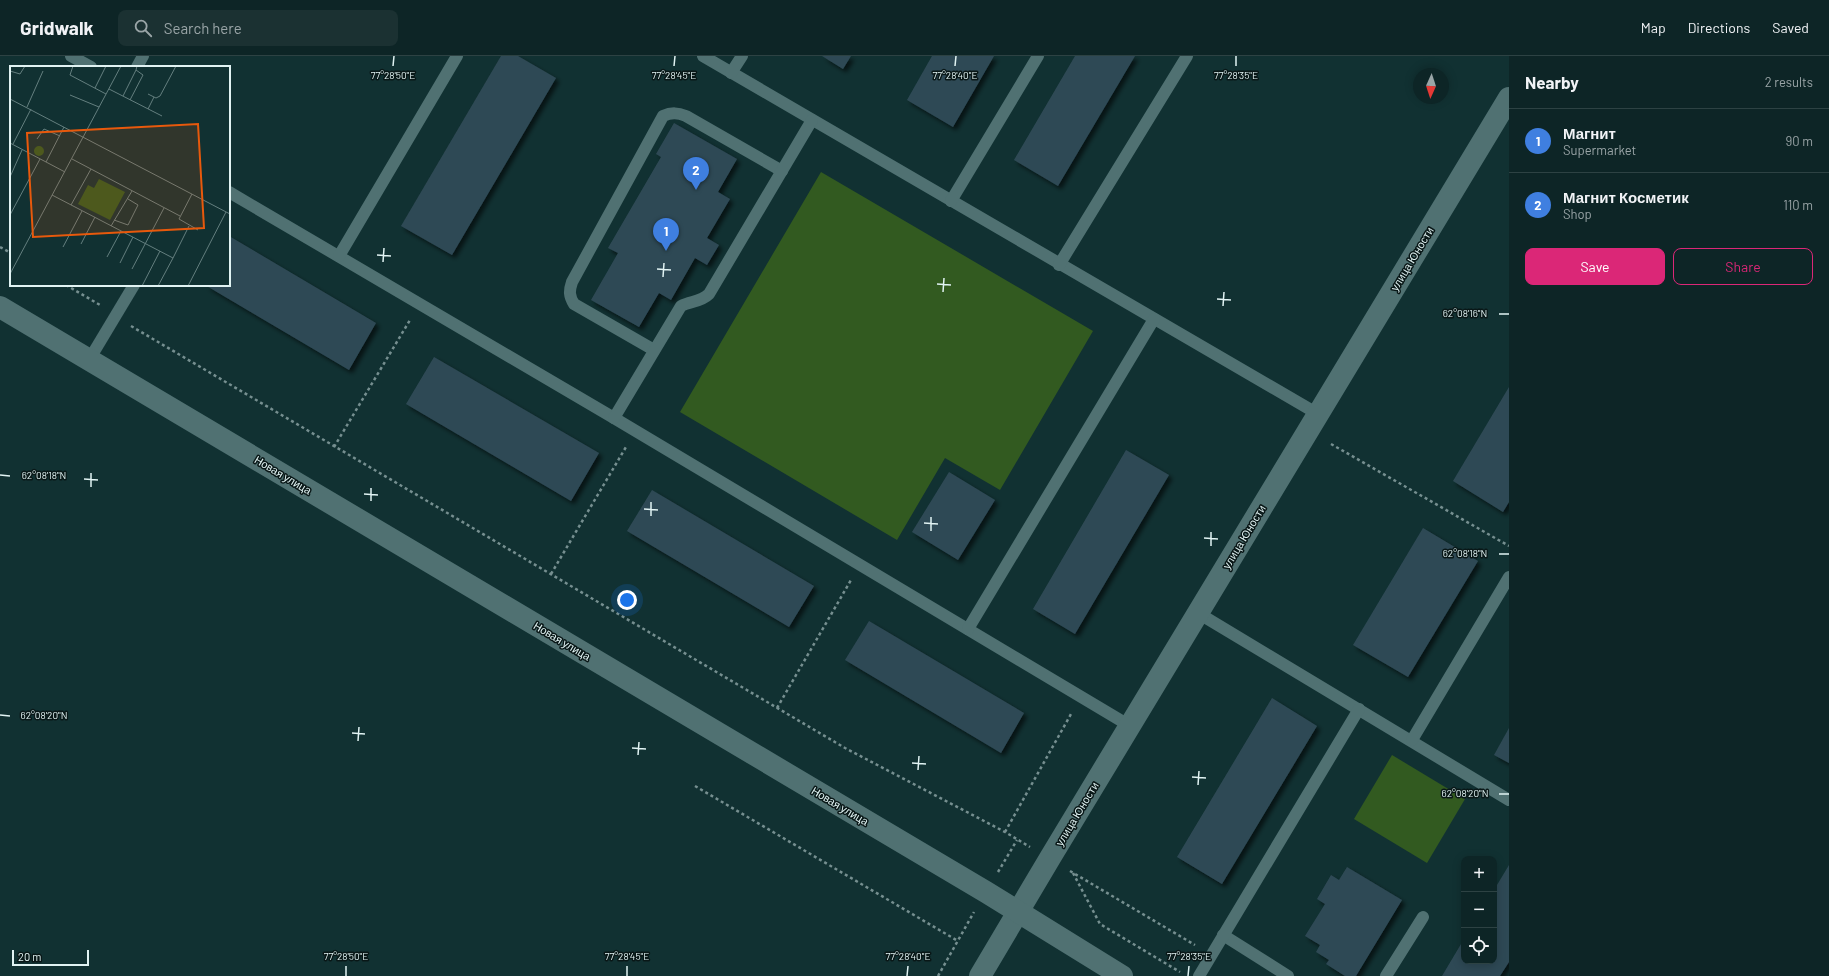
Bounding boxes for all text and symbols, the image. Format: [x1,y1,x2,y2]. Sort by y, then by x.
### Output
search box [118,10,398,46]
text: Gridwalk [20,16,94,39]
icon: search [132,17,154,39]
text: Search here [164,19,242,37]
text: Map [1641,19,1666,36]
text: Directions [1688,19,1750,36]
text: Saved [1772,19,1809,36]
inset map [10,66,230,286]
north arrow [1413,68,1449,104]
text: 77°28'50"E [371,69,415,81]
text: 77°28'45"E [652,69,696,81]
text: 77°28'40"E [933,69,977,81]
text: 77°28'35"E [1214,69,1258,81]
text: Nearby [1525,72,1579,92]
text: 2 results [1765,74,1813,90]
text: Магнит [1563,124,1616,142]
text: 1 [1536,133,1540,149]
text: 90 m [1786,133,1813,149]
text: Supermarket [1563,142,1636,158]
pin: 2 [683,157,709,190]
text: Магнит Косметик [1563,188,1689,206]
text: 2 [1534,197,1542,213]
text: 110 m [1783,197,1813,213]
text: Shop [1563,206,1592,222]
pin: 1 [653,218,679,251]
street label: улица Юности [1387,224,1436,293]
button: Save [1525,248,1665,285]
button: Share [1673,248,1813,285]
text: 62°08'16"N [1443,307,1487,319]
street label: Новая улица [252,452,315,497]
text: 62°08'18"N [22,469,66,481]
street label: улица Юности [1219,502,1268,571]
text: 62°08'18"N [1443,547,1487,559]
your location [617,590,637,610]
street label: Новая улица [531,618,594,663]
text: 62°08'20"N [21,709,67,721]
street label: улица Юности [1052,779,1101,848]
street label: Новая улица [809,783,872,828]
text: 62°08'20"N [1442,787,1488,799]
map controls [1461,856,1497,964]
button: + [1461,856,1497,892]
button: − [1461,892,1497,928]
button: locate [1461,928,1497,964]
scale bar [12,948,89,967]
text: 20 m [18,950,41,963]
text: 77°28'50"E [324,950,368,962]
text: 77°28'45"E [605,950,649,962]
text: 77°28'40"E [886,950,930,962]
text: 77°28'35"E [1167,950,1211,962]

